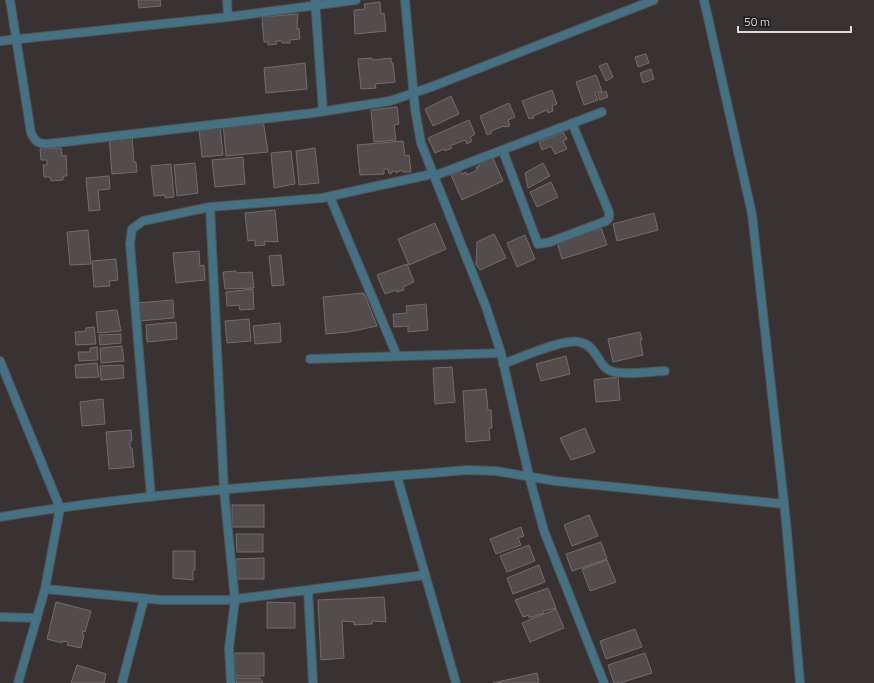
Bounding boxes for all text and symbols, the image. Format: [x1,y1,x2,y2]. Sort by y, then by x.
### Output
scale bar [738,8,851,34]
text: 50 m [744,12,770,31]

